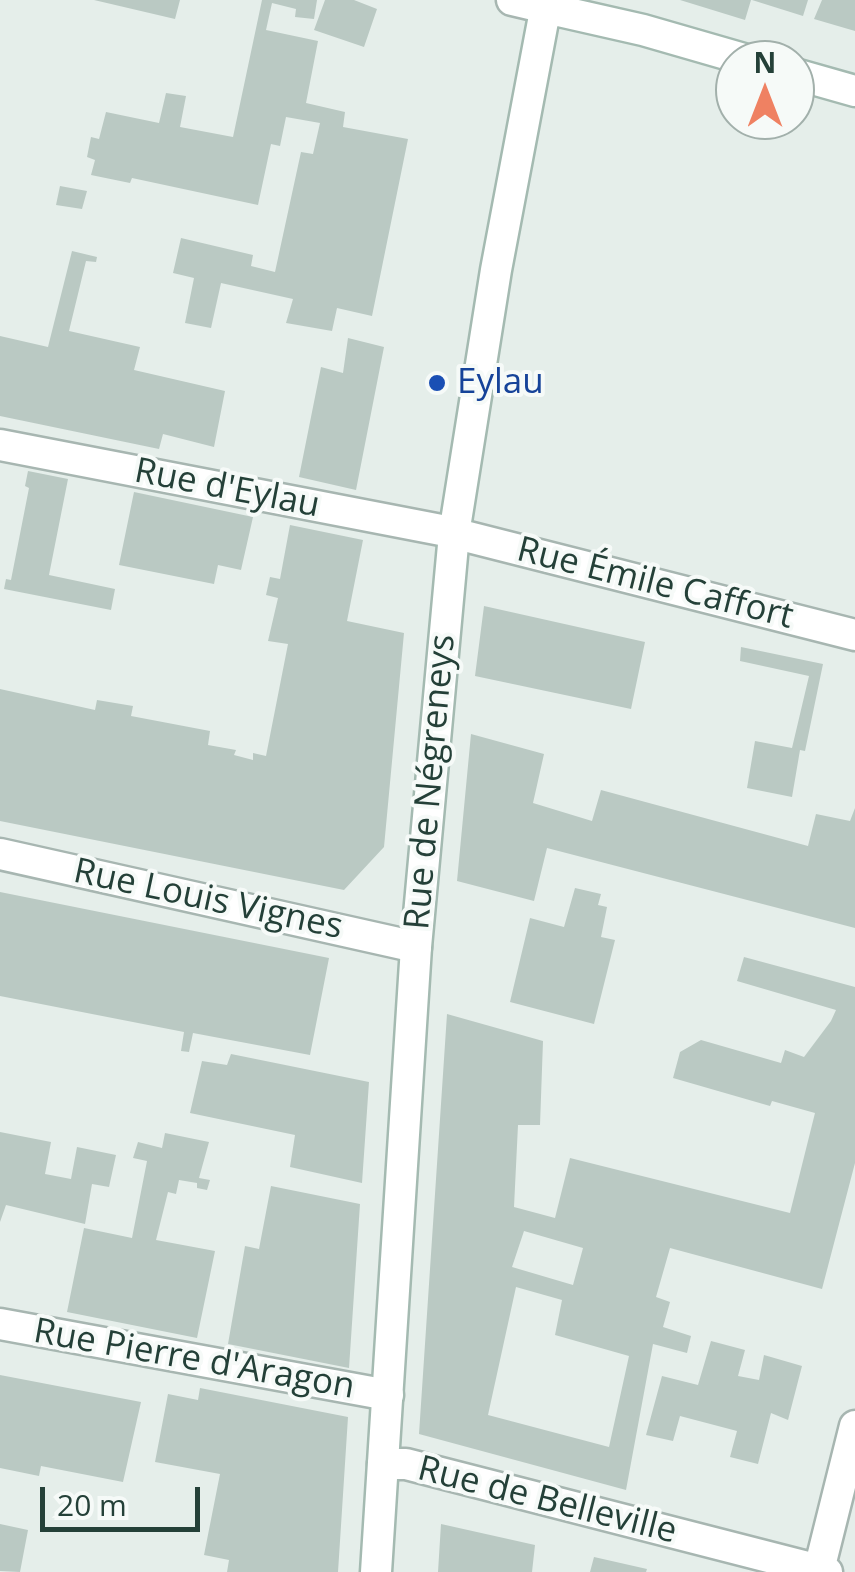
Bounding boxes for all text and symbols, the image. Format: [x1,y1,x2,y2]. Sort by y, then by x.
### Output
north arrow [715,40,815,140]
text: N [754,43,776,81]
place label: Eylau [457,362,544,404]
marker: Eylau [426,372,448,394]
street label: Rue d'Eylau [131,450,323,528]
street label: Rue Émile Caffort [513,529,797,639]
street label: Rue de Négreneys [397,633,465,931]
street label: Rue Louis Vignes [70,851,346,949]
street label: Rue Pierre d'Aragon [30,1311,358,1409]
street label: Rue de Belleville [413,1449,681,1553]
scale bar [45,1467,205,1529]
text: 20 m [57,1484,127,1525]

